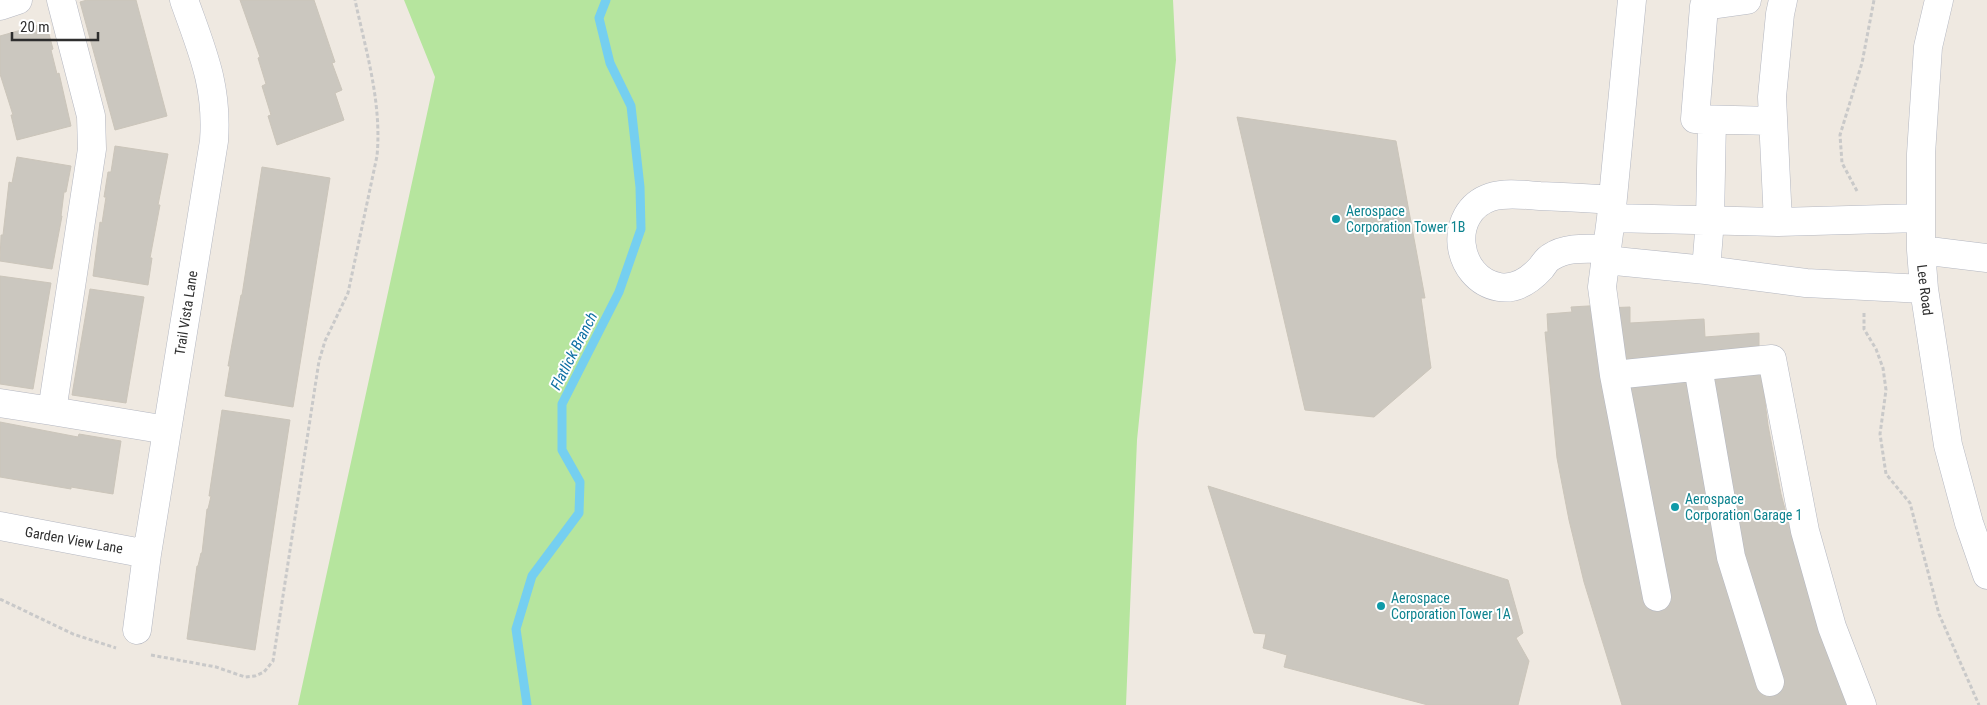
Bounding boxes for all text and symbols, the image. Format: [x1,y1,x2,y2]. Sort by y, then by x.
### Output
scale bar [12,10,99,42]
text: 20 m [20,18,50,36]
place label: Aerospace Corporation Tower 1B [1346,203,1465,235]
marker: Aerospace Corporation Tower 1B [1330,213,1342,225]
street label: Lee Road [1914,264,1936,316]
street label: Trail Vista Lane [171,269,201,356]
water label: Flatlick Branch [547,309,601,393]
place label: Aerospace Corporation Garage 1 [1685,491,1803,523]
marker: Aerospace Corporation Garage 1 [1669,501,1681,513]
street label: Garden View Lane [24,524,125,557]
place label: Aerospace Corporation Tower 1A [1391,590,1511,622]
marker: Aerospace Corporation Tower 1A [1375,600,1387,612]

